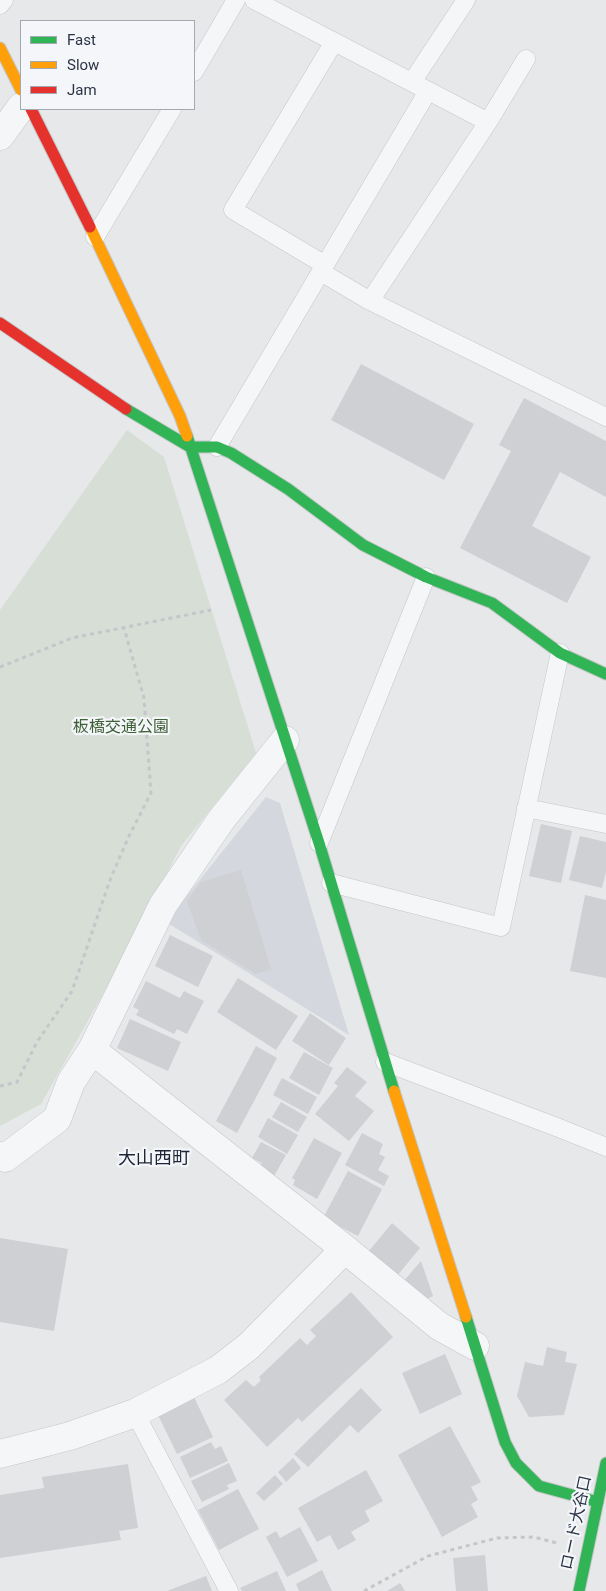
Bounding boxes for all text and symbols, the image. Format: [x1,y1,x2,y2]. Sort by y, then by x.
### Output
legend [20,20,195,110]
text: Fast [67,31,96,49]
text: Slow [67,56,99,74]
text: Jam [67,81,97,99]
park label: 板橋交通公園 [73,718,169,738]
district label: 大山西町 [118,1148,190,1170]
street label: ロード大谷口 [558,1474,596,1572]

